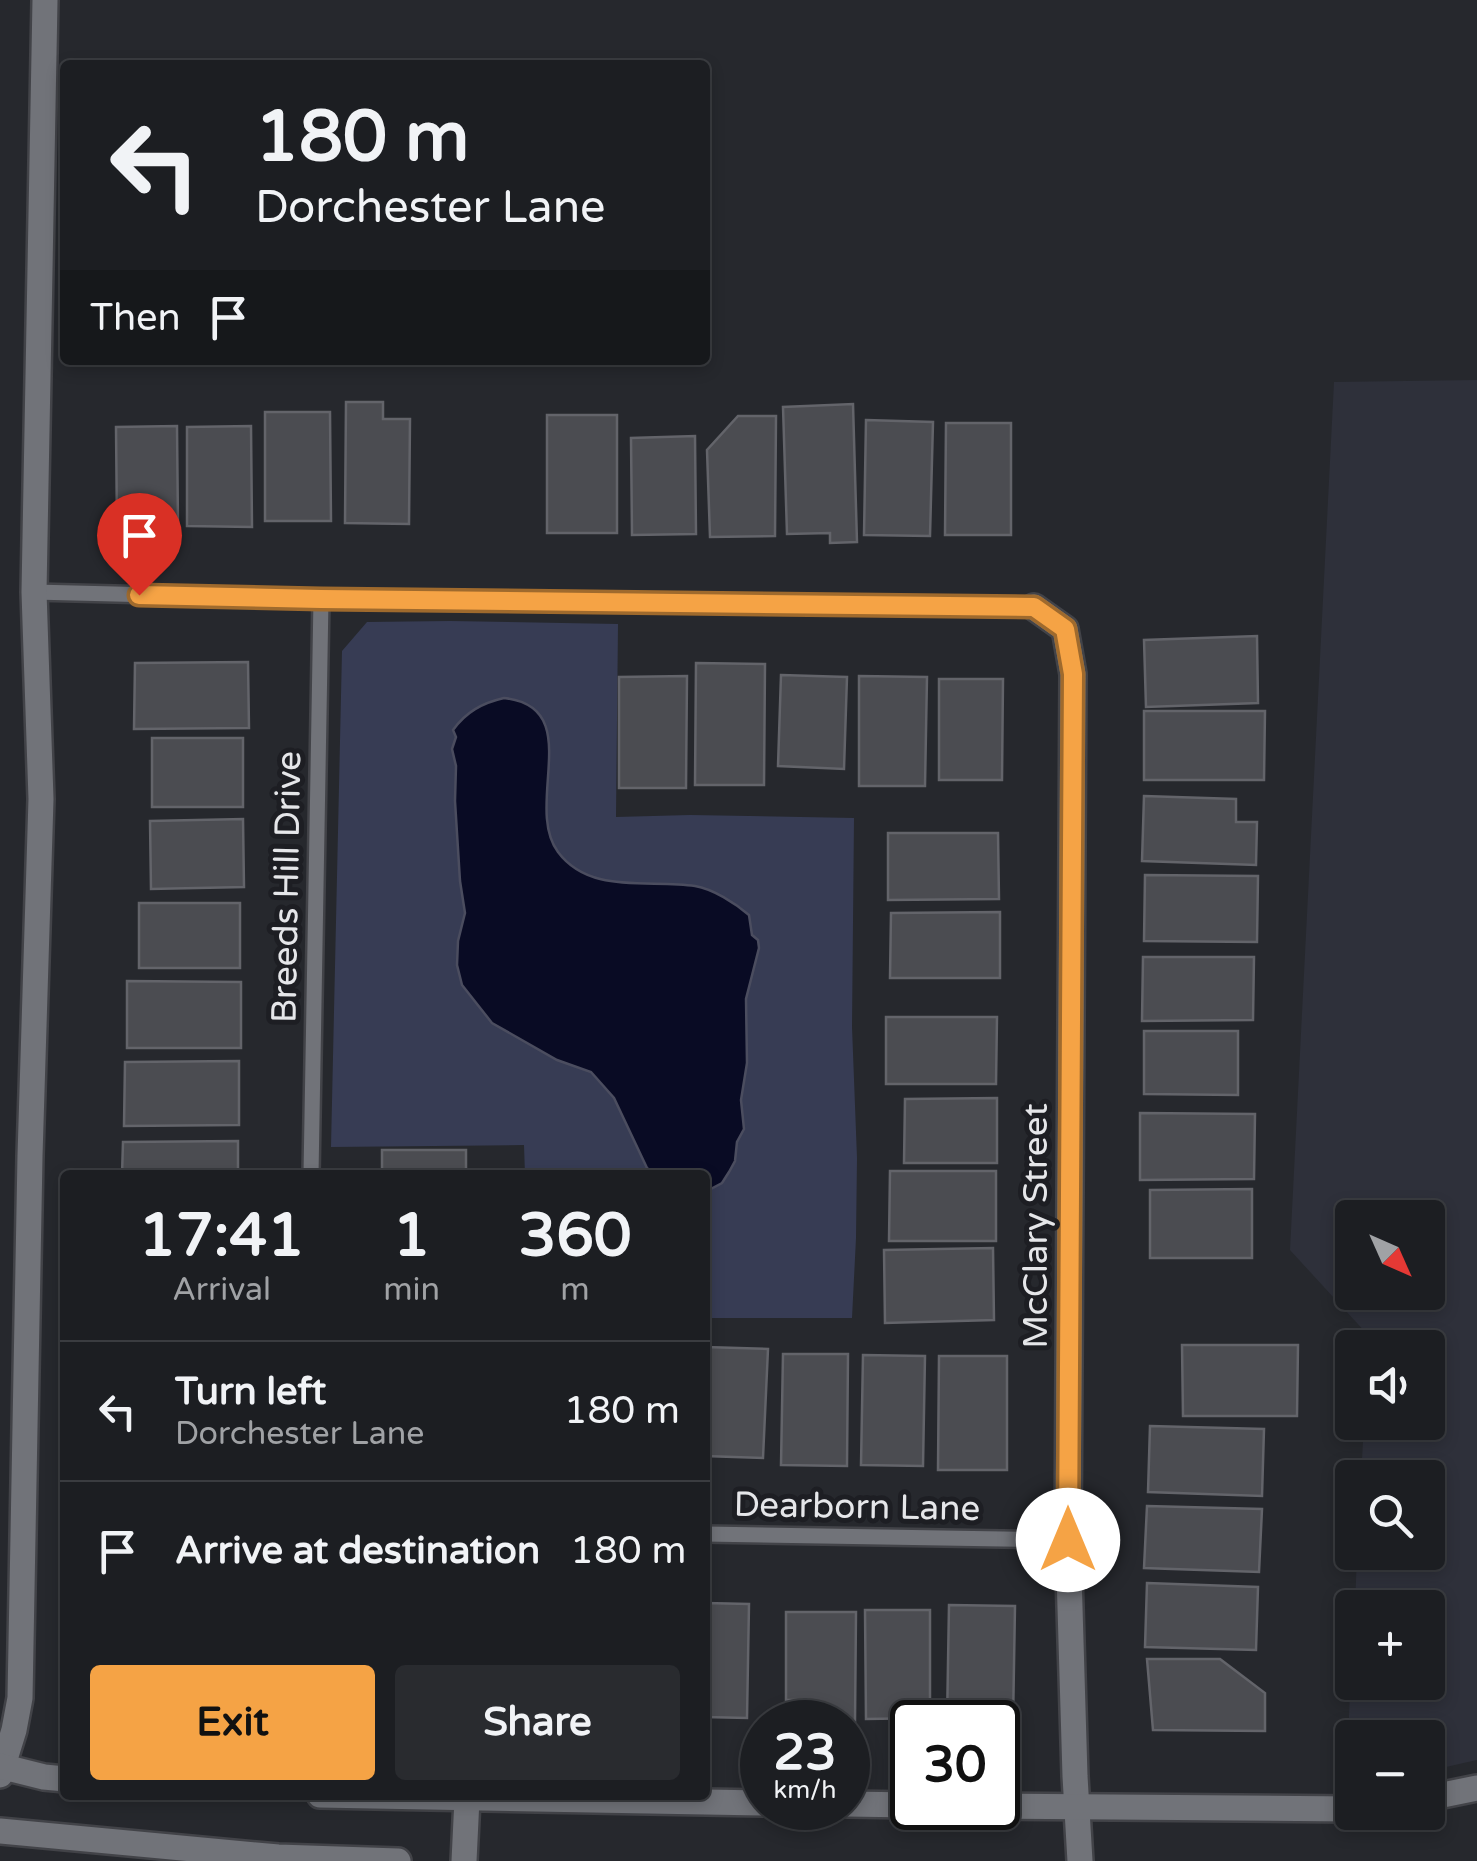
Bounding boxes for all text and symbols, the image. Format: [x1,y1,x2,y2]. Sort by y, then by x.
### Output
text: 180 m [255,96,469,180]
icon: left [90,100,220,230]
text: Dorchester Lane [255,181,606,235]
icon: arrive [201,290,256,345]
text: Then [90,295,181,341]
pin [97,493,182,596]
icon: arrive [112,508,167,563]
street label: Breeds Hill Drive [264,751,310,1023]
street label: McClary Street [1015,1103,1057,1349]
text: 17:41 [138,1200,305,1272]
text: 1 [393,1200,430,1272]
text: 360 [518,1200,632,1272]
north arrow [1335,1200,1445,1310]
map controls [1335,1200,1445,1830]
text: Arrival [172,1271,271,1309]
text: min [383,1271,440,1309]
text: m [560,1271,590,1309]
button: sound [1335,1330,1445,1440]
text: Turn left [175,1369,326,1415]
icon: left [90,1384,145,1439]
text: 180 m [564,1388,680,1434]
text: Dorchester Lane [175,1415,424,1453]
button: search [1335,1460,1445,1570]
street label: Dearborn Lane [733,1484,981,1530]
position arrow [1016,1488,1120,1592]
icon: arrive [90,1524,145,1579]
text: Arrive at destination [175,1528,540,1574]
text: 180 m [570,1528,686,1574]
button: + [1335,1590,1445,1700]
button: Exit [90,1665,375,1780]
button: Share [395,1665,680,1780]
speed limit sign: 30 [890,1700,1020,1830]
button: − [1335,1720,1445,1830]
text: 23 [774,1723,836,1783]
text: km/h [774,1775,836,1805]

